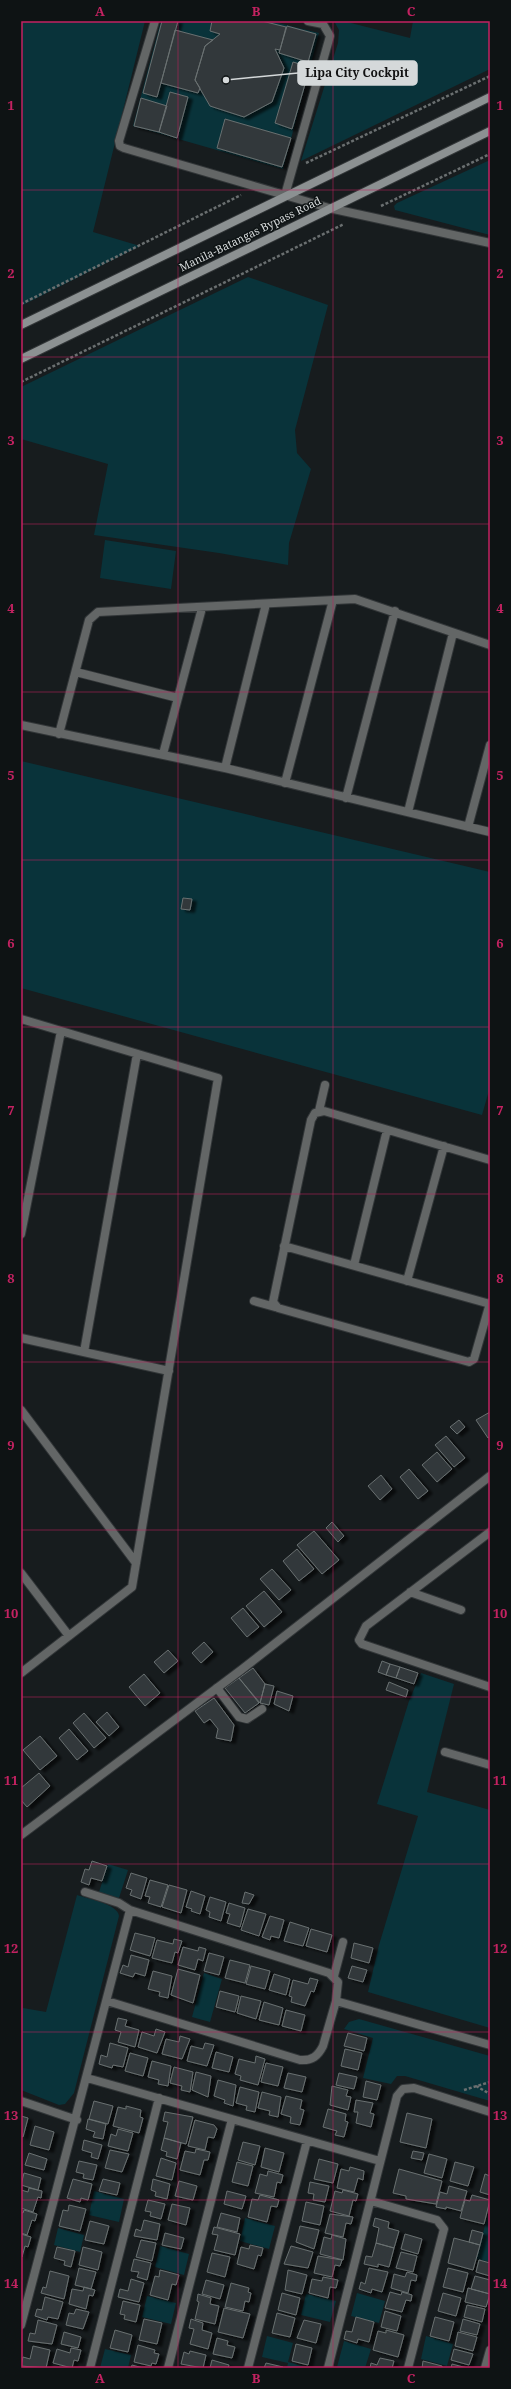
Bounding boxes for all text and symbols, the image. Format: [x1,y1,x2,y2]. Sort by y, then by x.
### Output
text: A [95,2,105,20]
text: B [252,2,261,20]
text: C [407,2,416,20]
callout: Lipa City Cockpit [298,61,417,85]
text: Lipa City Cockpit [305,64,409,81]
text: 1 [7,96,15,114]
text: 1 [496,96,504,114]
street label: Manila-Batangas Bypass Road [176,192,323,274]
text: 2 [7,264,15,282]
text: 2 [496,264,504,282]
text: 3 [7,431,15,449]
text: 3 [496,431,504,449]
text: 4 [7,599,15,617]
text: 4 [496,599,504,617]
text: 5 [7,766,15,784]
text: 5 [496,766,504,784]
text: 6 [7,934,15,952]
text: 6 [496,934,504,952]
text: 7 [7,1101,15,1119]
text: 7 [496,1101,504,1119]
text: 8 [7,1269,15,1287]
text: 8 [496,1269,504,1287]
text: 9 [7,1436,15,1454]
text: 9 [496,1436,504,1454]
text: 10 [4,1604,18,1622]
text: 10 [493,1604,507,1622]
text: 11 [4,1771,18,1789]
text: 11 [493,1771,507,1789]
text: 12 [4,1939,18,1957]
text: 12 [493,1939,507,1957]
text: 13 [4,2106,18,2124]
text: 13 [493,2106,507,2124]
text: 14 [4,2274,19,2292]
text: 14 [493,2274,508,2292]
text: A [95,2369,105,2387]
text: B [252,2369,261,2387]
text: C [407,2369,416,2387]

